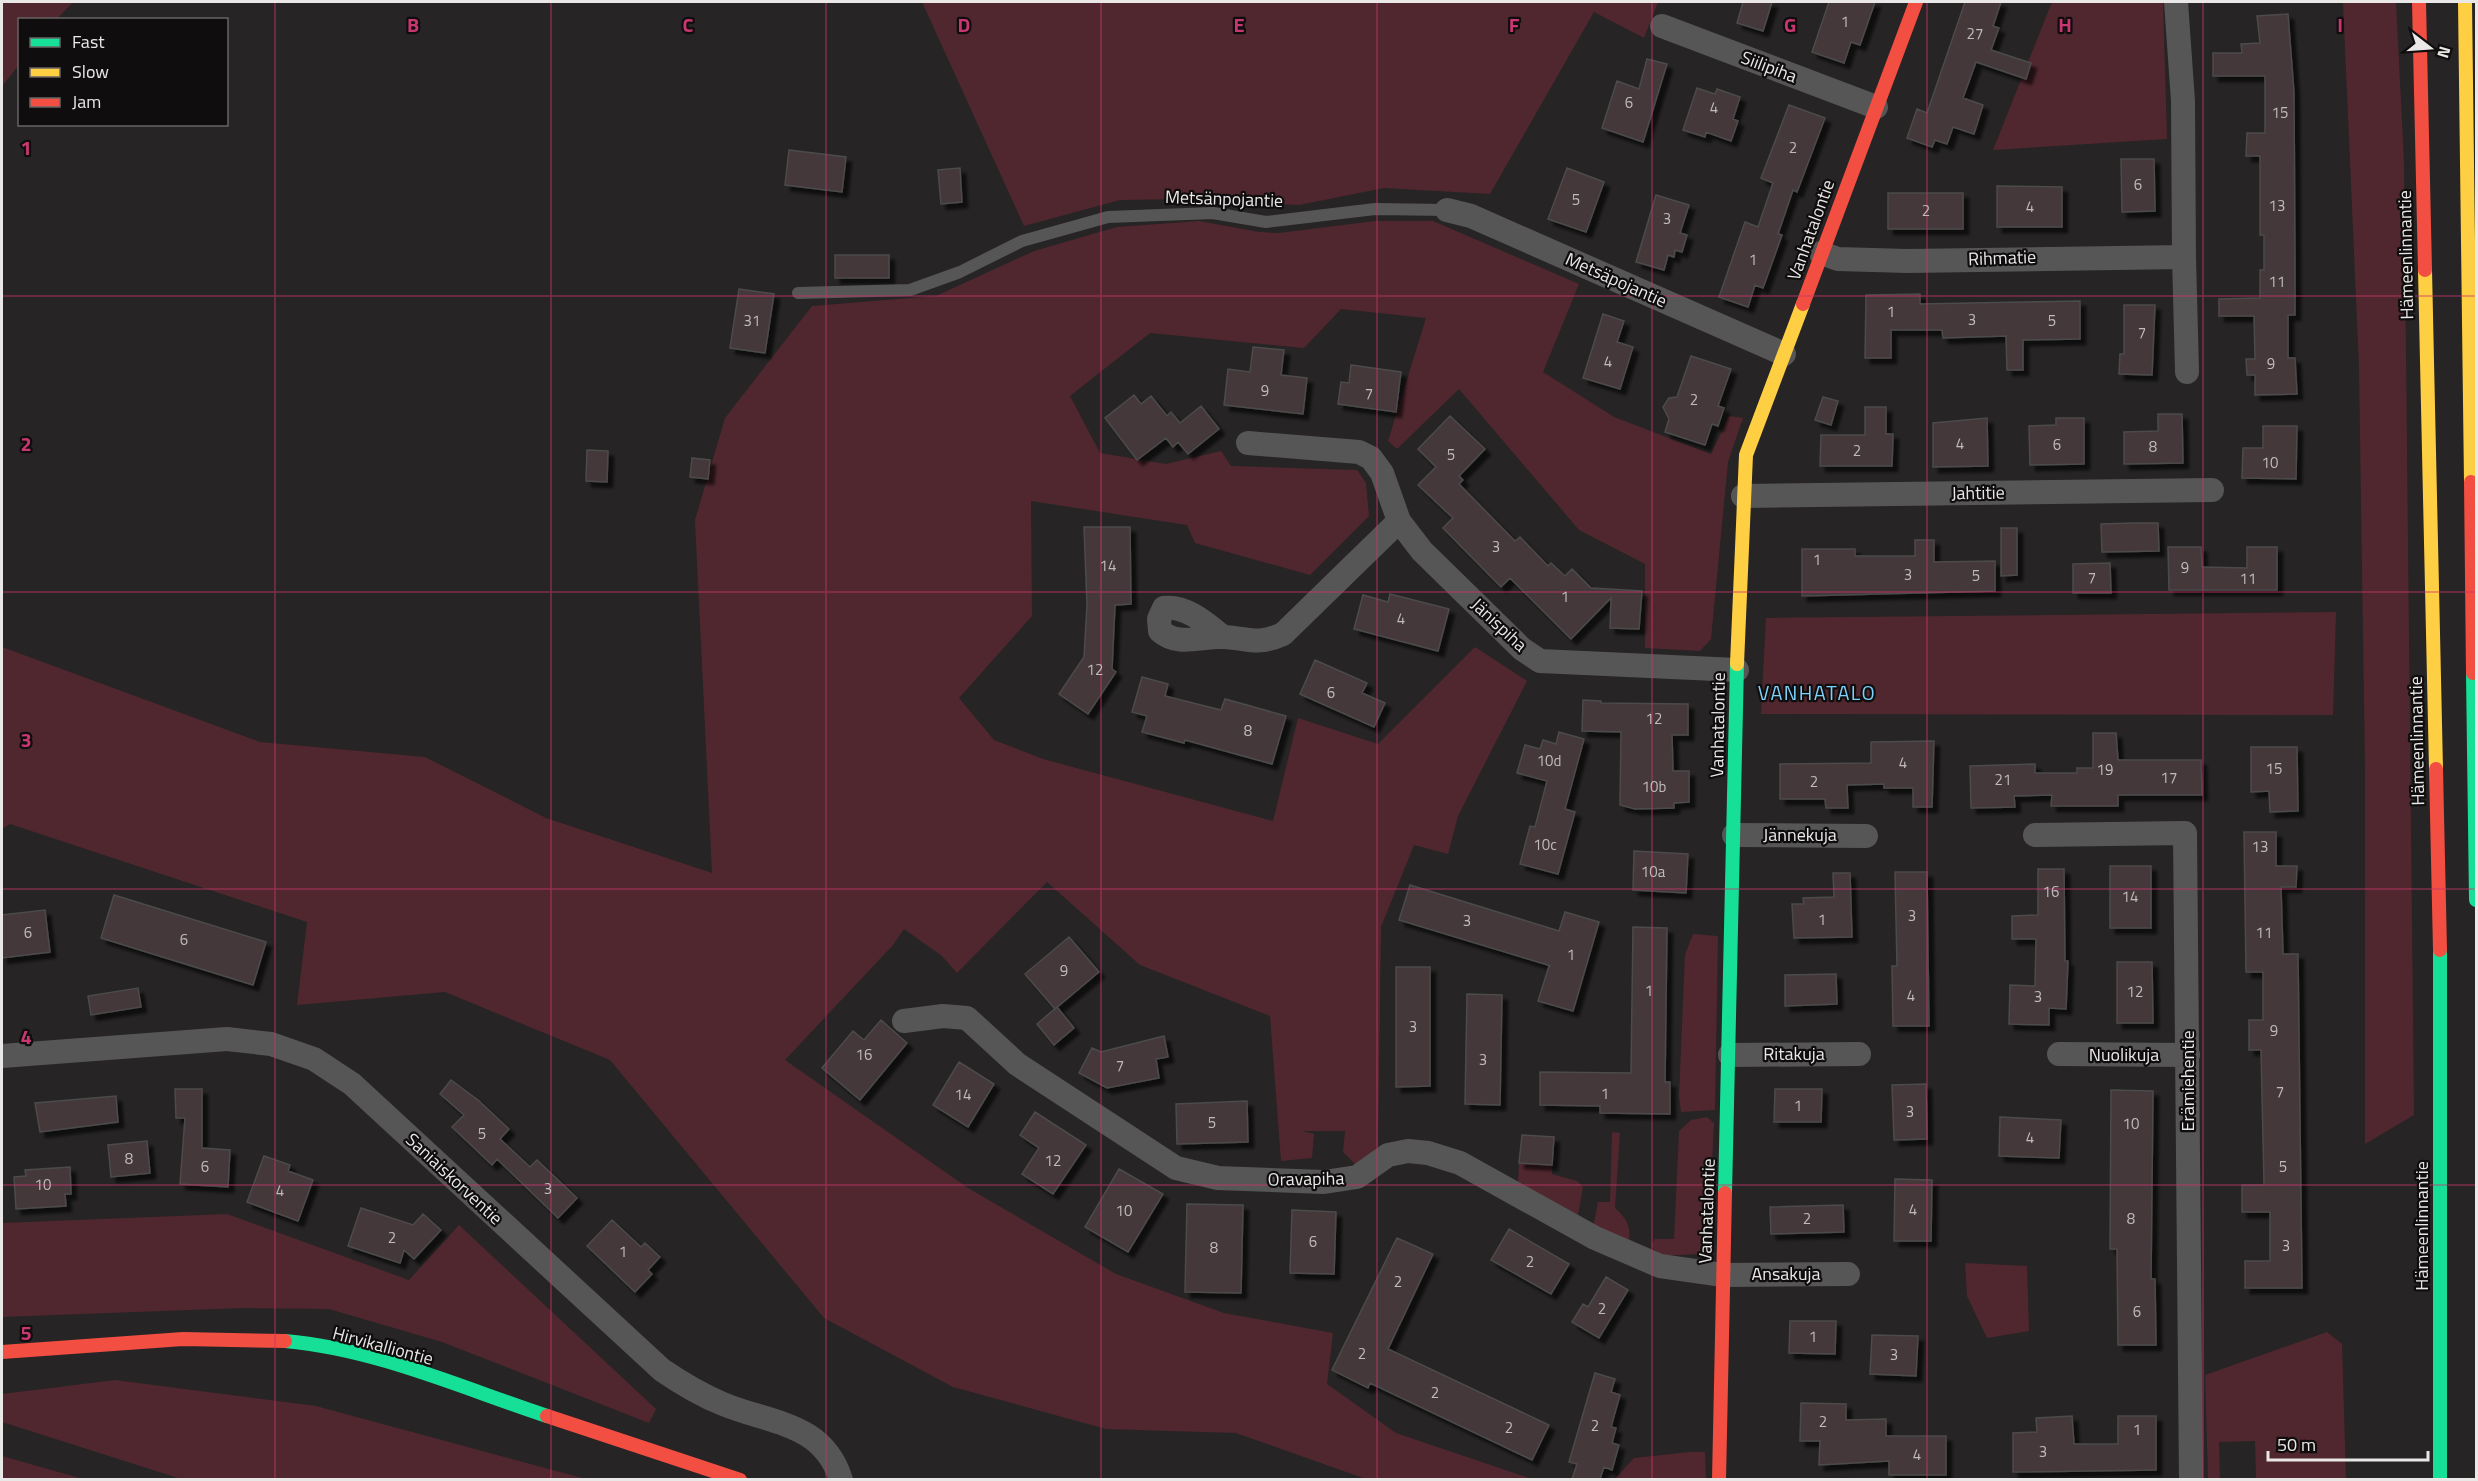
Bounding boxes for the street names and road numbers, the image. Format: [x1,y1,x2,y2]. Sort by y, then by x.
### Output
street label: Siilipiha [1737,44,1801,90]
street label: Vanhatalontie [1780,176,1841,284]
street label: Metsänpojantie [1164,183,1284,214]
street label: Hämeenlinnantie [2391,190,2420,320]
street label: Rihmatie [1967,243,2036,272]
street label: Metsäpojantie [1561,245,1671,314]
street label: Jahtitie [1951,479,2005,506]
street label: Jänispiha [1465,591,1534,658]
street label: Vanhatalontie [1703,672,1732,778]
street label: Hämeenlinnantie [2402,676,2431,806]
street label: Jännekuja [1763,821,1837,848]
street label: Erämiehentie [2174,1031,2201,1132]
street label: Ritakuja [1763,1040,1825,1067]
street label: Nuolikuja [2089,1041,2159,1068]
street label: Saniaiskorventie [400,1126,509,1231]
street label: Vanhatalontie [1691,1158,1722,1264]
street label: Hämeenlinnantie [2408,1161,2435,1291]
street label: Oravapiha [1267,1164,1345,1193]
street label: Ansakuja [1752,1260,1820,1287]
street label: Hirvikalliontie [330,1319,436,1372]

